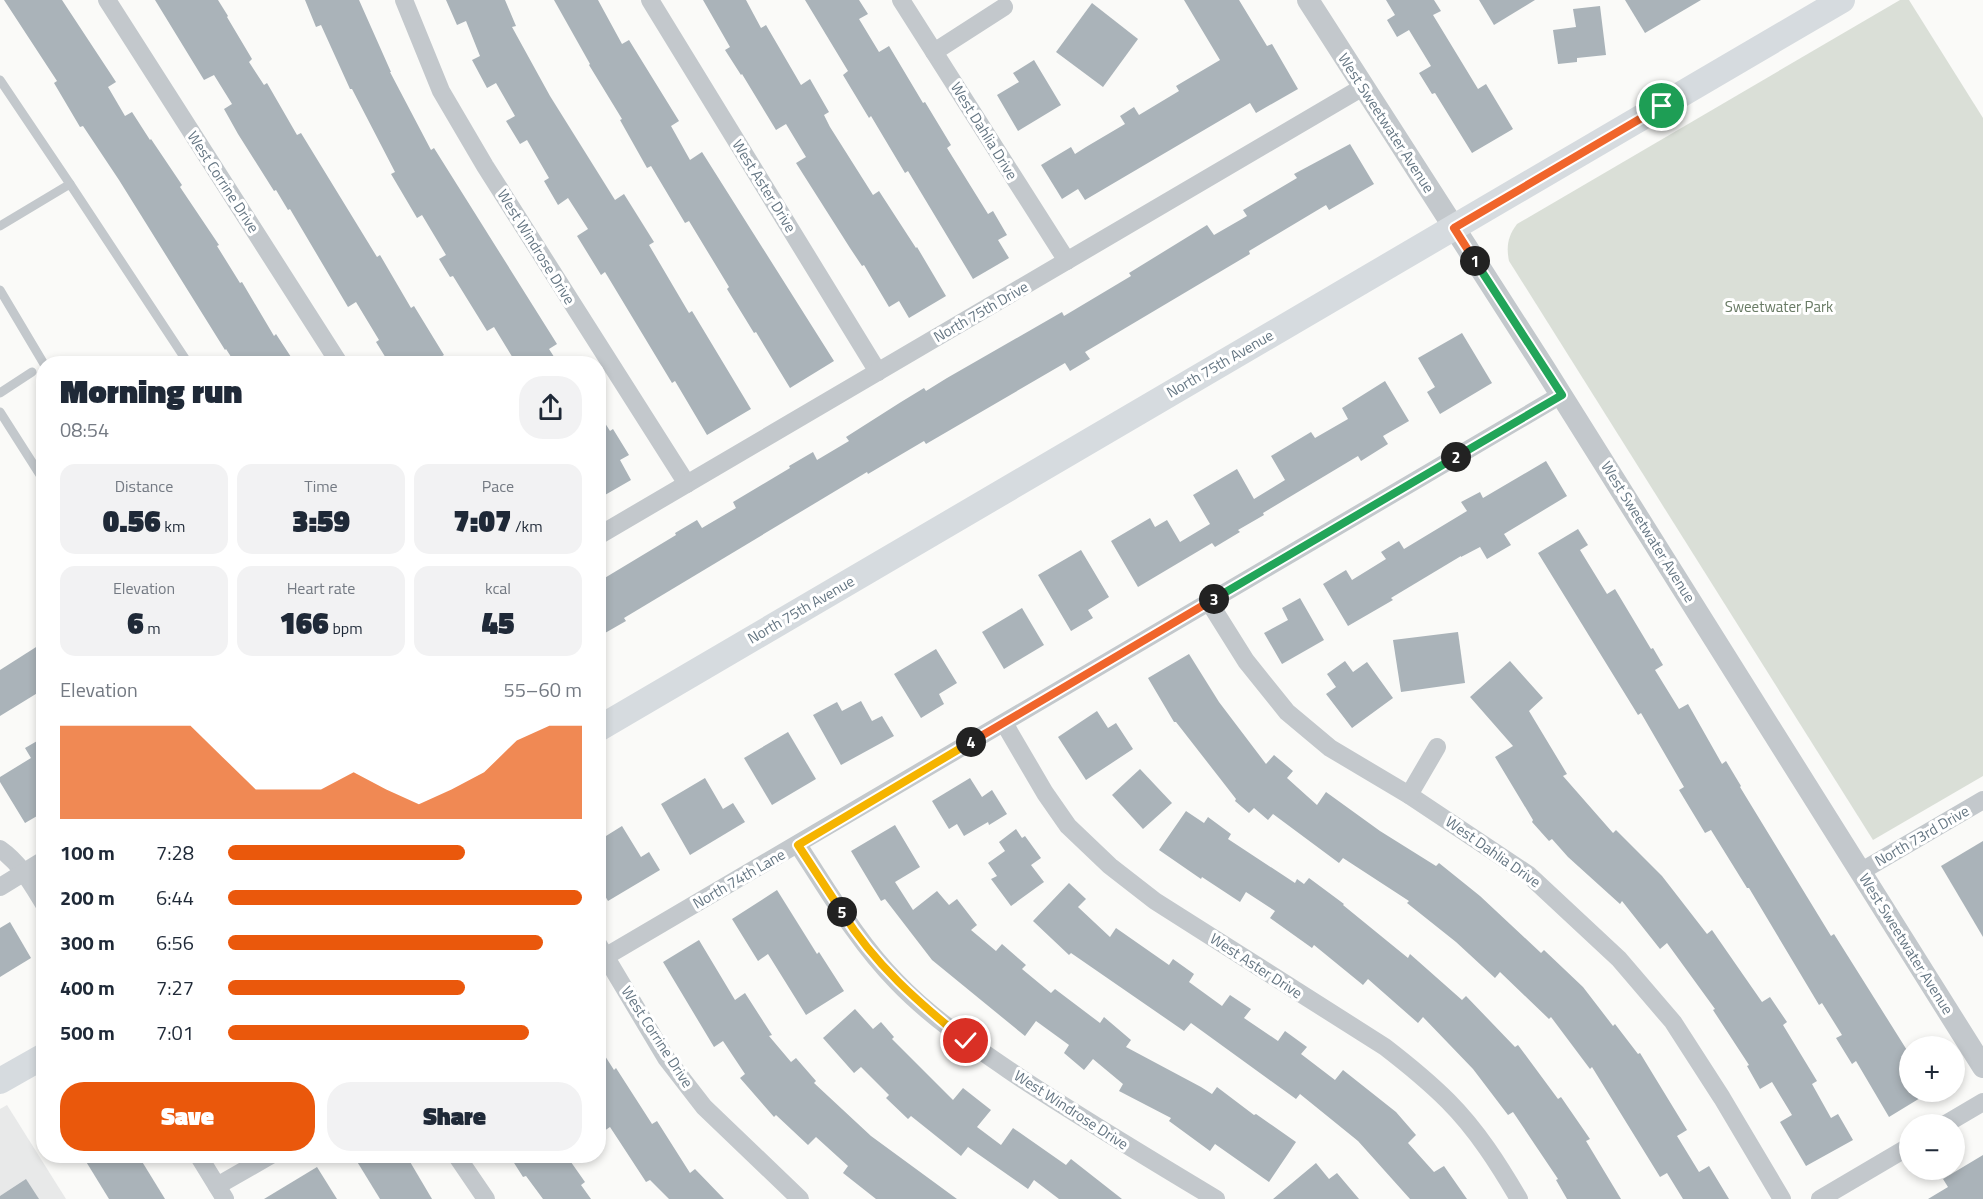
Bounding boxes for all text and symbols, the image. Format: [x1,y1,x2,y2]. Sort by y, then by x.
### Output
street label: West Sweetwater Avenue [1332,48,1440,197]
street label: West Dahlia Drive [945,77,1024,184]
pin [1636,80,1687,131]
icon: arrive [1645,89,1678,122]
street label: West Corrine Drive [182,126,265,237]
street label: West Aster Drive [727,135,802,237]
street label: West Windrose Drive [492,185,581,309]
pin: 1 [1460,246,1490,276]
text: 1 [1471,249,1479,273]
street label: North 75th Drive [929,275,1032,348]
park label: Sweetwater Park [1725,295,1833,318]
street label: North 75th Avenue [1162,324,1278,404]
text: Morning run [60,366,242,416]
button: share [519,376,582,439]
text: 08:54 [60,414,109,445]
pin: 2 [1441,442,1471,472]
text: 2 [1452,445,1460,469]
street label: West Sweetwater Avenue [1595,457,1701,607]
text: Distance [115,474,173,498]
text: Time [304,474,338,498]
text: Pace [482,474,514,498]
text: 0.56 [103,498,161,544]
text: 3:59 [292,498,350,544]
text: 7:07 [453,498,511,544]
text: km [161,514,185,538]
text: /km [511,514,543,538]
street label: North 75th Avenue [743,570,859,650]
text: Elevation [113,576,175,600]
text: Heart rate [287,576,355,600]
text: kcal [485,576,511,600]
pin: 3 [1199,584,1229,614]
text: 3 [1210,587,1218,611]
text: 6 [127,600,144,646]
text: 166 [279,600,329,646]
text: 45 [482,600,515,646]
text: m [144,616,161,640]
text: bpm [329,616,363,640]
text: Elevation [60,674,138,705]
text: 55–60 m [503,674,582,705]
pin: 4 [956,727,986,757]
text: 4 [967,730,975,754]
street label: North 73rd Drive [1870,799,1973,872]
street label: West Dahlia Drive [1441,810,1546,893]
text: 100 m [60,837,115,868]
text: 7:28 [156,837,194,868]
street label: North 74th Lane [688,843,789,914]
street label: West Sweetwater Avenue [1853,869,1959,1019]
text: 200 m [60,882,115,913]
text: 6:44 [156,882,194,913]
pin: 5 [827,897,857,927]
text: 5 [838,900,846,924]
text: 300 m [60,927,115,958]
text: 6:56 [156,927,194,958]
street label: West Aster Drive [1205,927,1307,1004]
text: 400 m [60,972,115,1003]
text: 7:27 [156,972,194,1003]
street label: West Corrine Drive [616,981,699,1092]
pin [940,1015,991,1066]
text: 500 m [60,1017,115,1048]
text: 7:01 [156,1017,194,1048]
icon: check [949,1024,982,1057]
map controls [1899,1036,1965,1180]
button: + [1899,1036,1965,1102]
street label: West Windrose Drive [1010,1064,1133,1155]
button: Save [60,1082,315,1151]
button: Share [327,1082,582,1151]
button: − [1899,1114,1965,1180]

